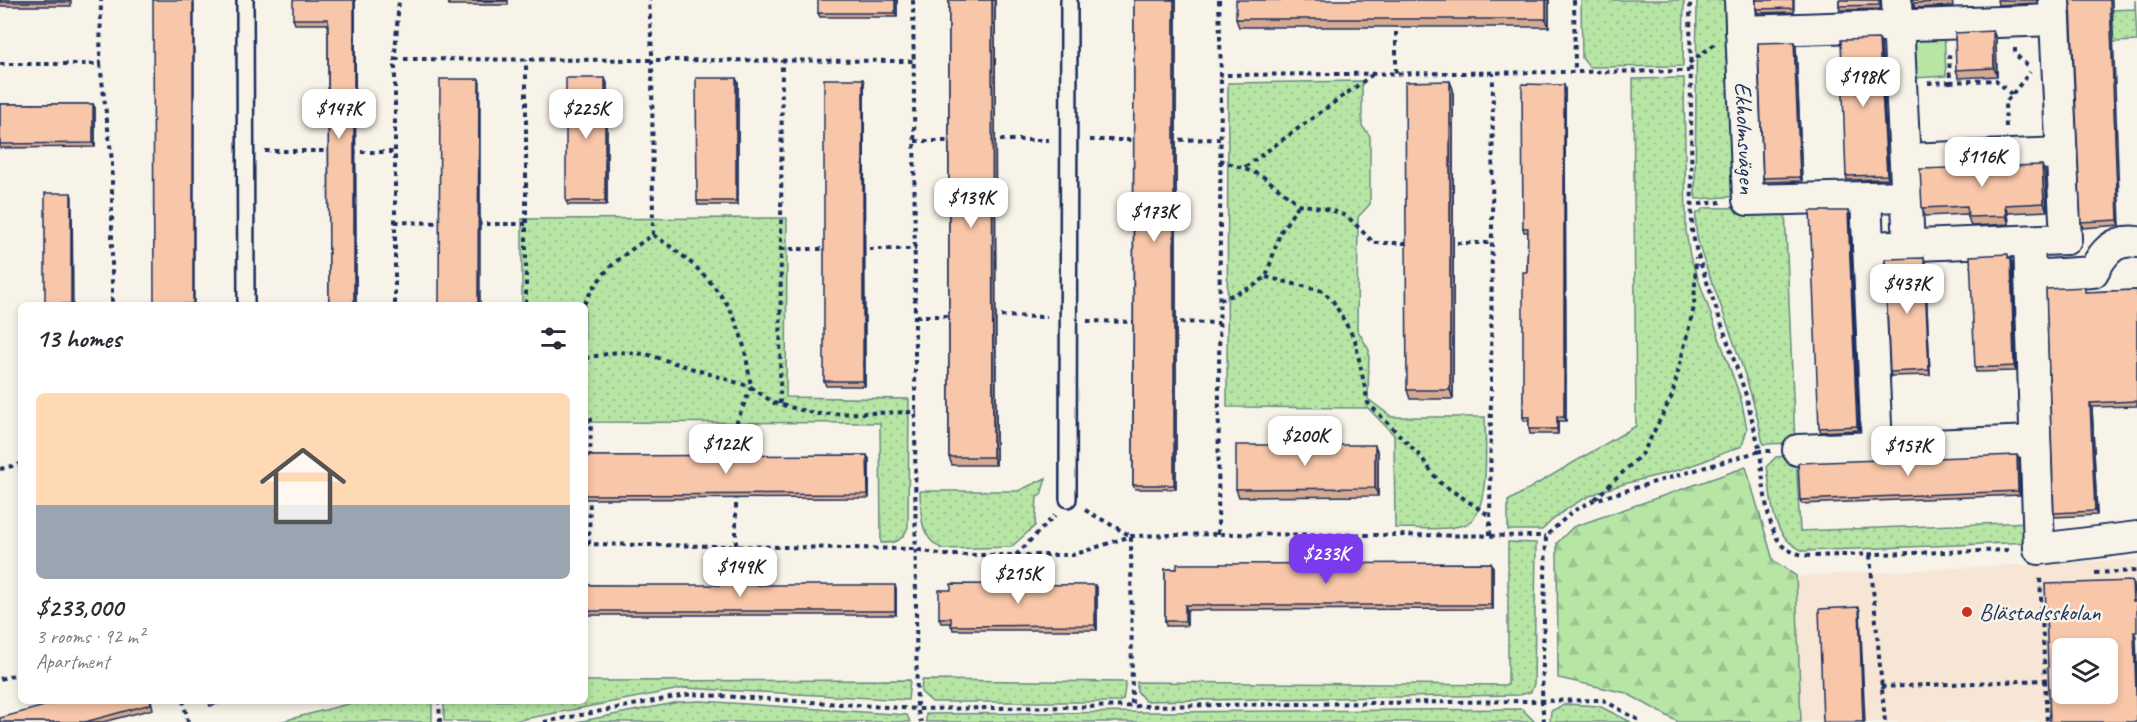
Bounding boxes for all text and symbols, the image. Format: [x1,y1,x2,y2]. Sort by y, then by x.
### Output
pin: $198K [1821,57,1905,108]
text: $198K [1840,64,1886,89]
street label: Ekholmsvägen [1728,81,1763,195]
pin: $147K [297,89,381,140]
pin: $225K [544,89,628,140]
text: $147K [316,96,362,121]
text: $225K [563,96,609,121]
pin: $116K [1940,137,2024,188]
text: $116K [1959,144,2005,169]
pin: $139K [929,178,1013,229]
text: $139K [948,185,994,210]
pin: $173K [1112,192,1196,243]
text: $173K [1131,199,1177,224]
pin: $437K [1865,264,1949,315]
text: $437K [1884,271,1930,296]
text: 13 homes [36,322,121,355]
icon: filters [537,322,570,355]
pin: $200K [1263,416,1347,467]
text: $200K [1282,423,1328,448]
pin: $122K [684,424,768,475]
pin: $157K [1866,426,1950,477]
text: $122K [703,431,749,456]
icon: home [249,432,357,540]
text: $157K [1885,433,1931,458]
pin: $233K [1284,534,1368,585]
text: $233K [1303,541,1349,566]
pin: $149K [698,547,782,598]
text: $149K [717,554,763,579]
pin: $215K [976,554,1060,605]
text: $215K [995,561,1041,586]
text: $233,000 [36,591,123,624]
place label: Blästadsskolan [1979,597,2101,627]
marker: Blästadsskolan [1960,605,1974,619]
text: 3 rooms · 92 m² [36,624,144,649]
map controls [2052,638,2118,704]
button: layers [2052,638,2118,704]
text: Apartment [36,649,109,674]

